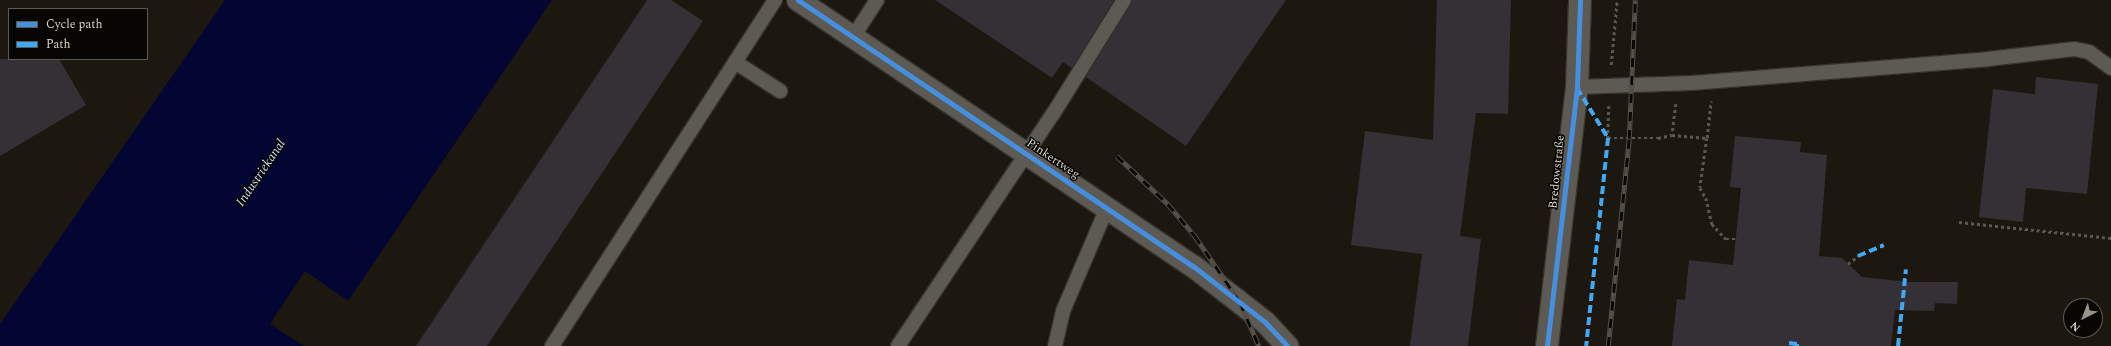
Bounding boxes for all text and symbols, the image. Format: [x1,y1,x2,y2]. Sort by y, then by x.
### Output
legend [8,8,148,60]
text: Cycle path [46,15,103,34]
text: Path [46,35,71,54]
street label: Bredowstraße [1546,134,1568,210]
street label: Pinkertweg [1024,136,1082,182]
water label: Industriekanal [233,137,289,209]
north arrow [2063,298,2103,338]
text: N [2066,317,2084,336]

